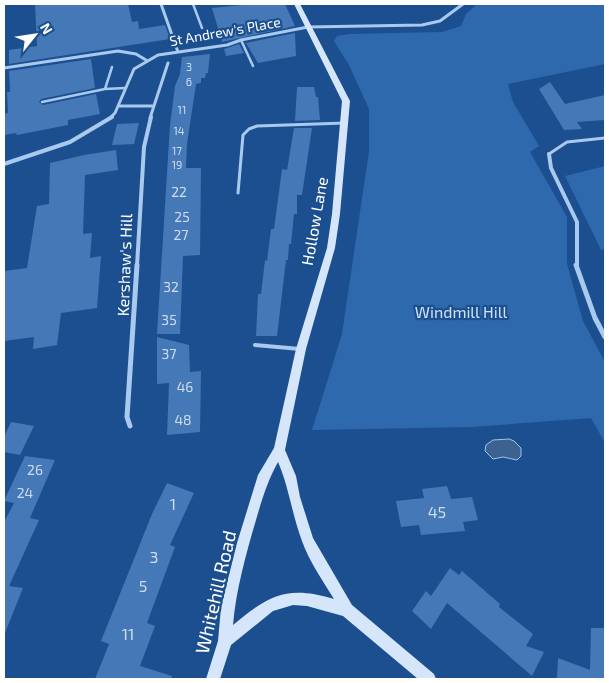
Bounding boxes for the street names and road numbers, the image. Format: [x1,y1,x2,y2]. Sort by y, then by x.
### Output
street label: St Andrew's Place [168,13,282,49]
street label: Hollow Lane [297,175,331,267]
street label: Kershaw's Hill [113,213,135,317]
street label: Whitehill Road [190,528,240,656]

